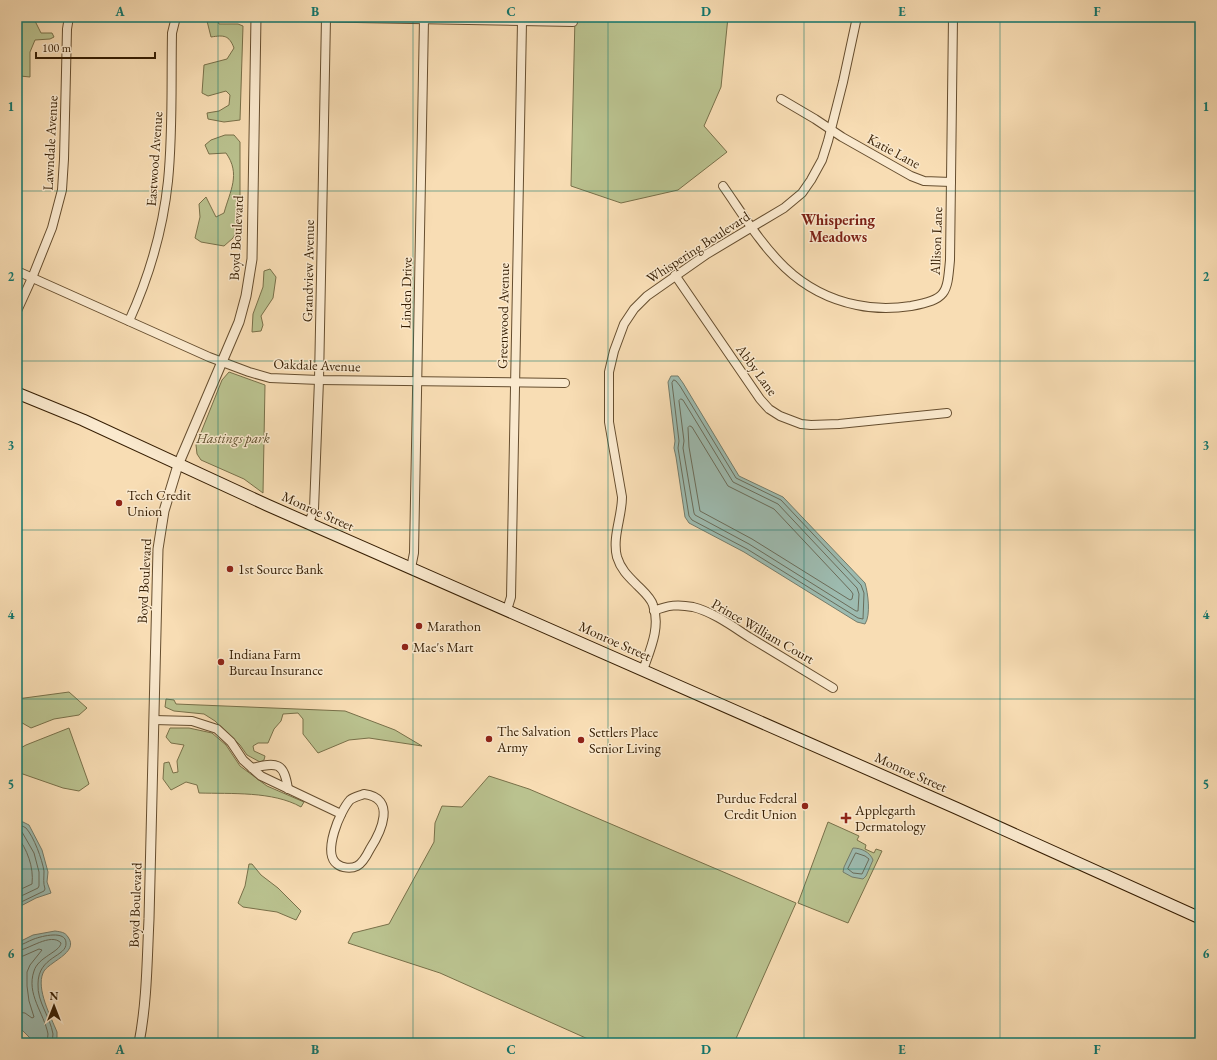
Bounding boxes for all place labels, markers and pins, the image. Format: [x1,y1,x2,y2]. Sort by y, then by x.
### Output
place label: Tech Credit Union [127,486,191,520]
marker: Tech Credit Union [114,498,124,508]
place label: 1st Source Bank [238,560,324,578]
marker: 1st Source Bank [225,564,235,574]
place label: Marathon [427,617,482,635]
marker: Marathon [414,621,424,631]
place label: Mae's Mart [413,638,474,656]
marker: Mae's Mart [400,642,410,652]
place label: Indiana Farm Bureau Insurance [229,645,324,679]
marker: Indiana Farm Bureau Insurance [216,657,226,667]
place label: The Salvation Army [496,722,572,756]
place label: Settlers Place Senior Living [589,723,662,757]
marker: The Salvation Army [484,734,494,744]
marker: Settlers Place Senior Living [576,735,586,745]
place label: Purdue Federal Credit Union [716,789,798,823]
marker: Purdue Federal Credit Union [800,801,810,811]
place label: Applegarth Dermatology [854,801,927,835]
marker: Applegarth Dermatology [840,812,852,824]

